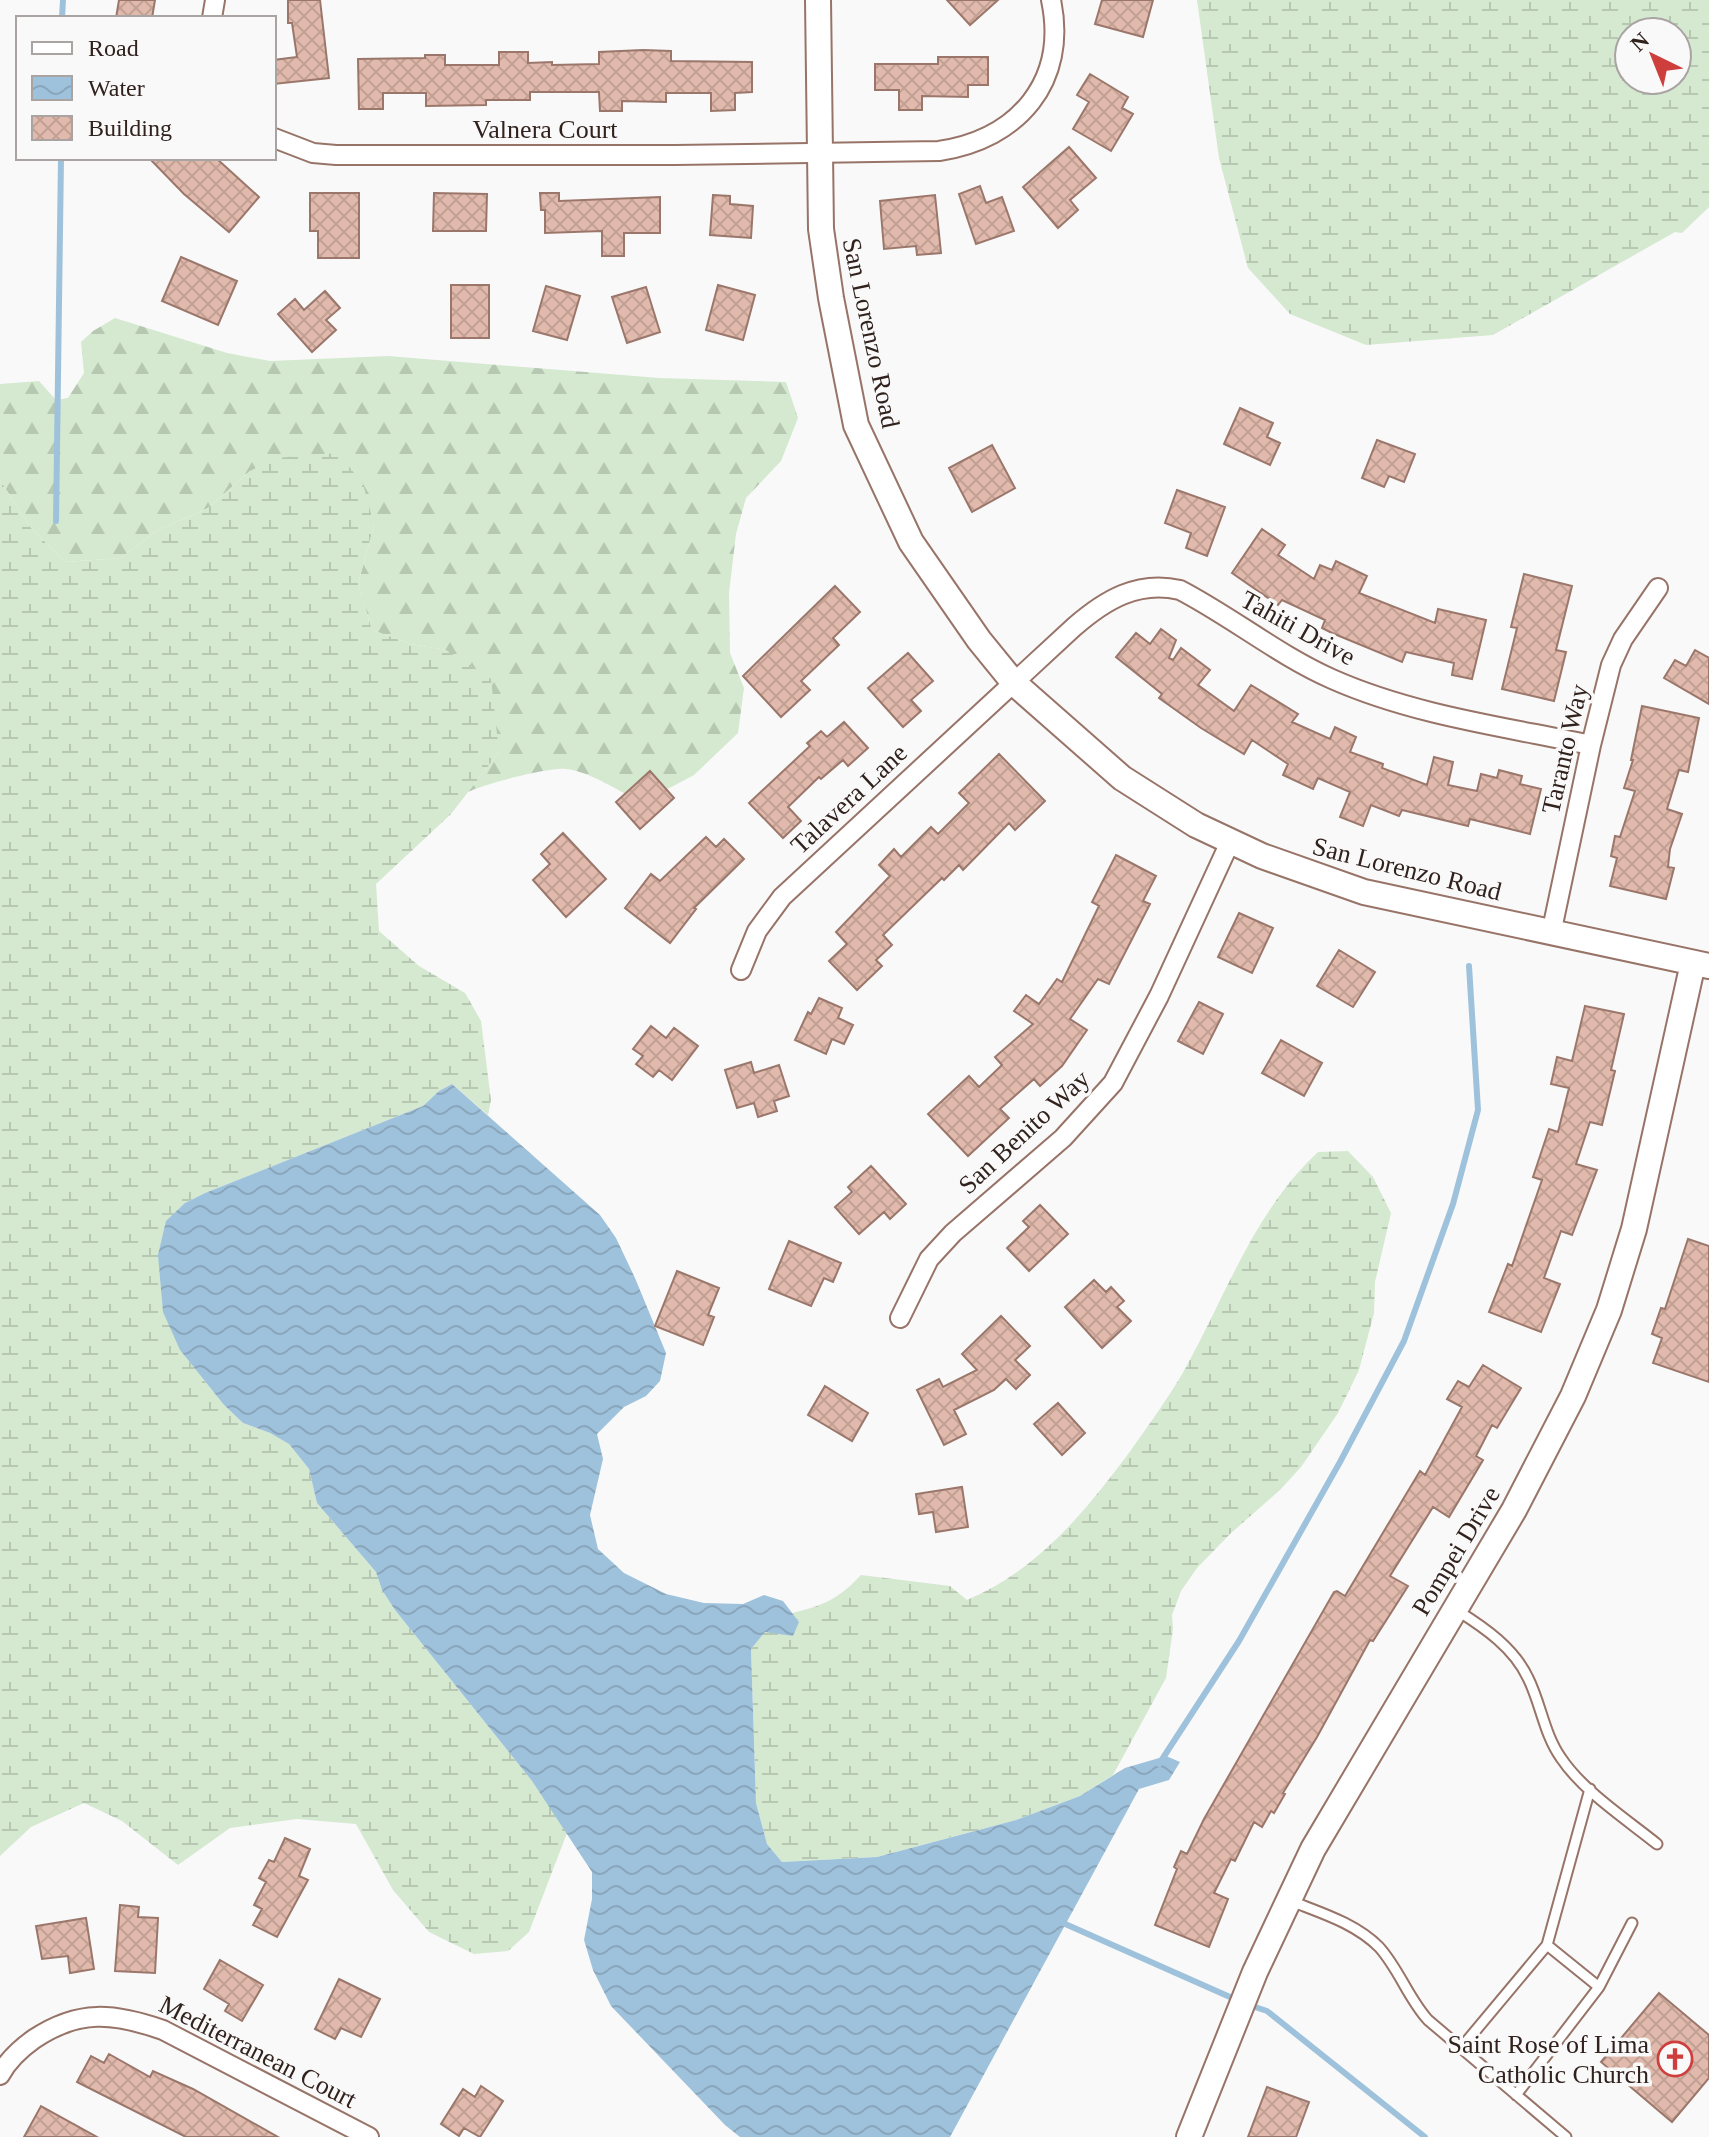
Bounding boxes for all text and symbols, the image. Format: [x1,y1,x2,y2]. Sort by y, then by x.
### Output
legend [16,16,276,160]
north arrow [1613,16,1693,96]
text: N [1625,27,1654,56]
text: Road [88,35,139,61]
text: Water [88,75,145,101]
text: Building [88,115,172,141]
street label: Valnera Court [472,115,618,144]
street label: San Lorenzo Road [837,235,905,431]
street label: Tahiti Drive [1236,585,1360,671]
street label: Taranto Way [1536,681,1594,817]
street label: Talavera Lane [785,738,913,860]
street label: San Lorenzo Road [1310,832,1504,906]
street label: San Benito Way [953,1064,1095,1200]
street label: Pompei Drive [1406,1481,1506,1621]
street label: Mediterranean Court [155,1990,362,2115]
place label: Saint Rose of Lima Catholic Church [1448,2030,1649,2089]
church icon: Saint Rose of Lima Catholic Church [1656,2040,1694,2078]

